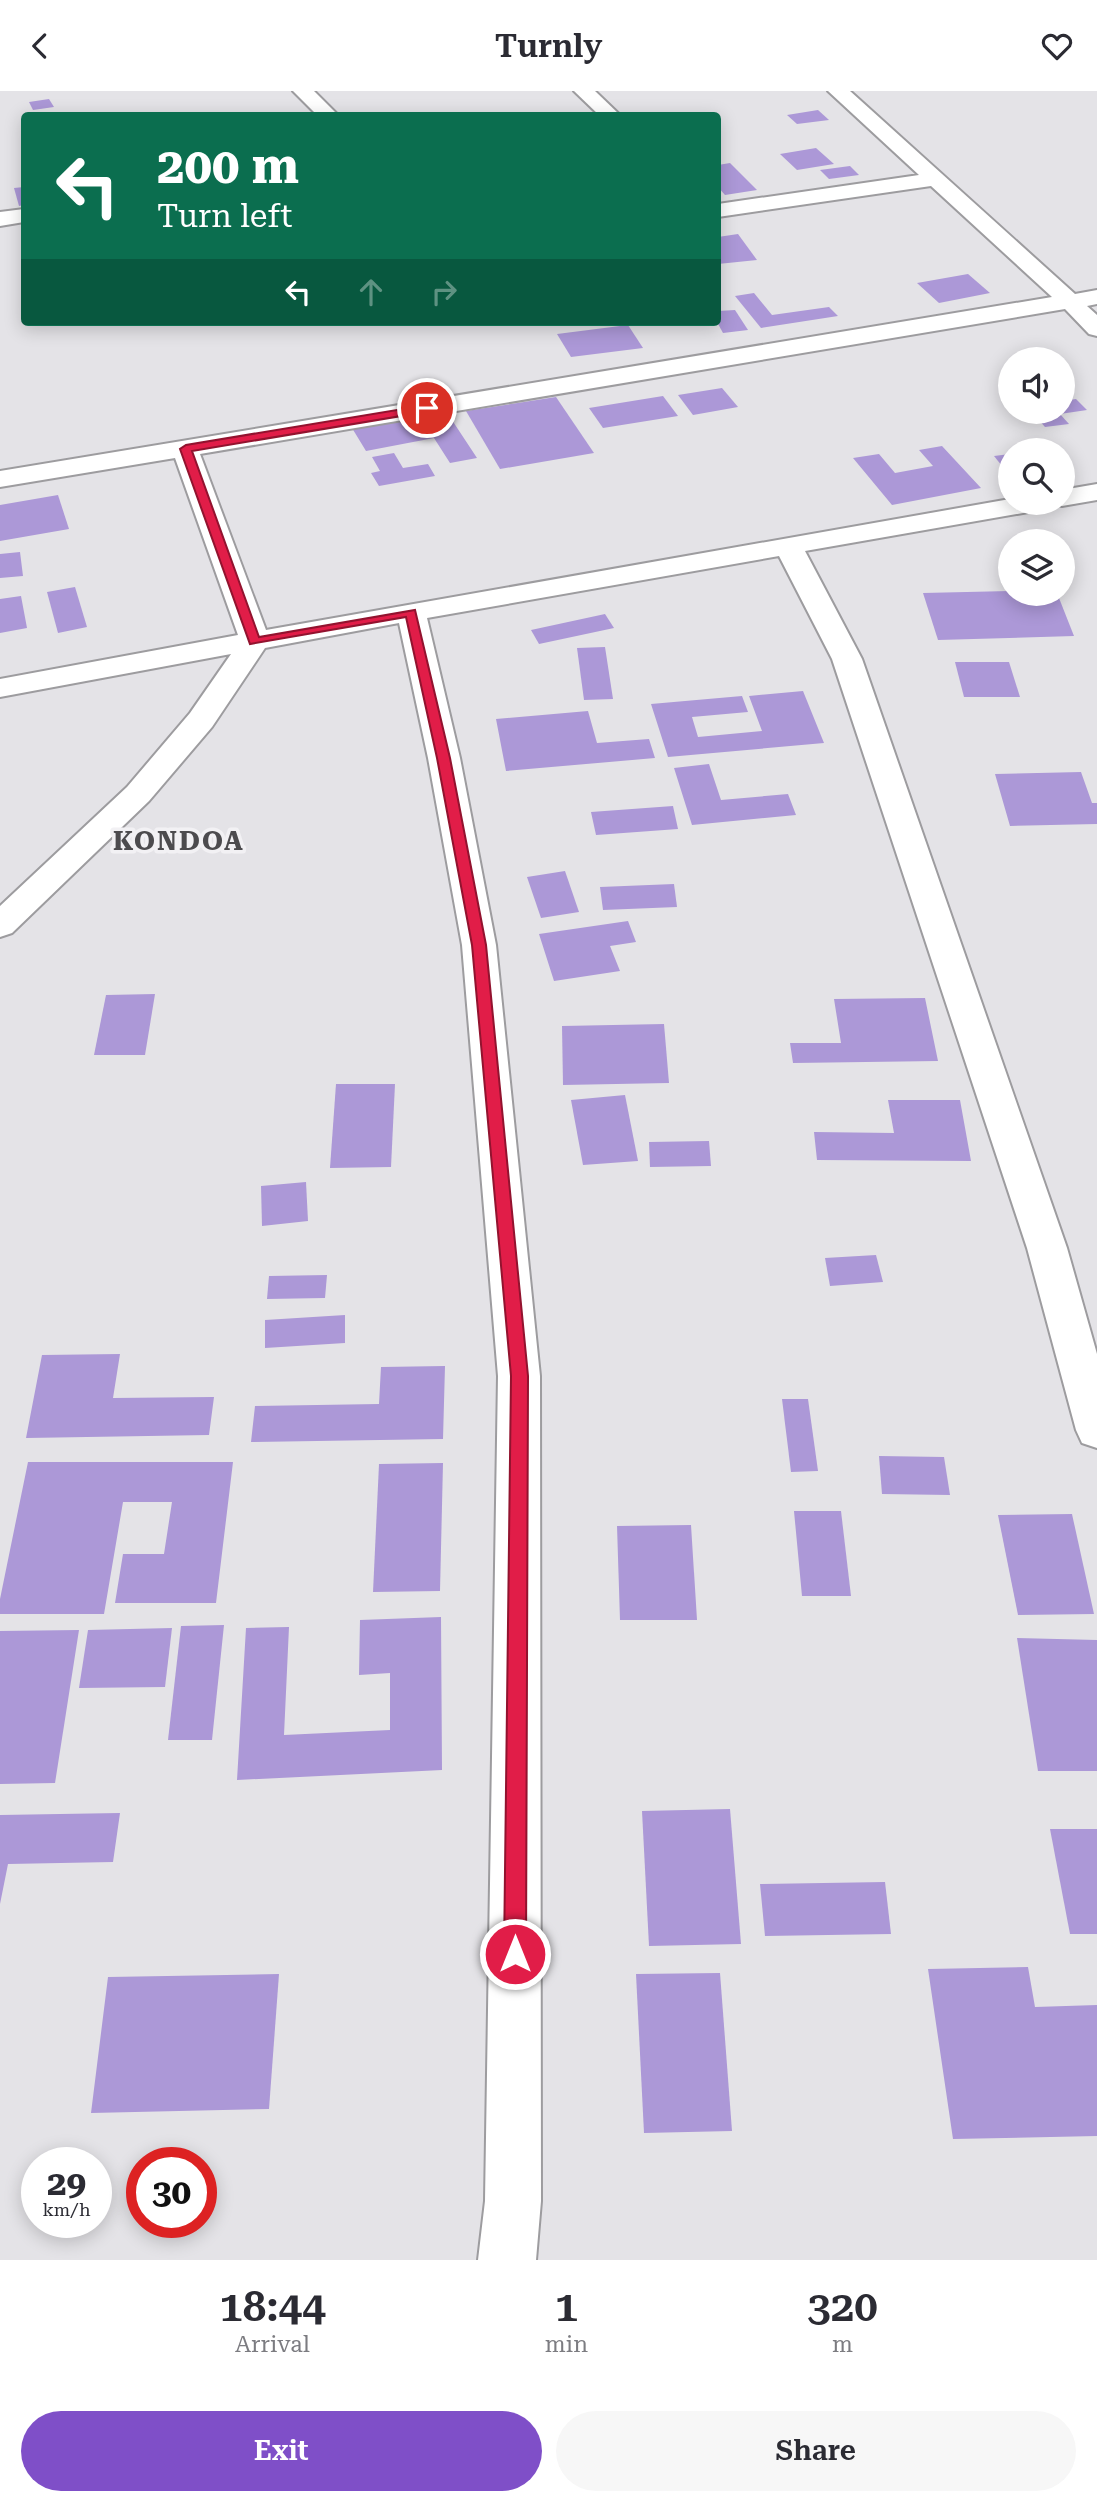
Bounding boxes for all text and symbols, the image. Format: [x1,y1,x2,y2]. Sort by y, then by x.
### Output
icon: back [21,27,59,65]
text: Turnly [495,27,602,65]
icon: heart [1038,27,1076,65]
text: 200 m [157,138,299,195]
icon: left [42,140,133,231]
text: Turn left [157,197,292,235]
icon: left [279,273,317,311]
icon: ahead [352,273,390,311]
icon: right [425,273,463,311]
map controls [998,347,1075,606]
button: sound [998,347,1075,424]
pin [397,378,457,438]
icon: arrive [408,389,446,427]
button: search [998,438,1075,515]
button: layers [998,529,1075,606]
district label: KONDOA [113,826,245,856]
position arrow [478,1917,552,1991]
speed limit sign: 30 [126,2147,217,2238]
text: 29 [47,2163,86,2204]
text: km/h [42,2199,91,2220]
text: 18:44 [219,2282,326,2331]
text: 1 [555,2282,578,2331]
text: 320 [807,2282,878,2331]
text: Arrival [235,2331,310,2358]
text: min [545,2331,588,2358]
text: m [832,2331,853,2358]
button: Exit [21,2411,542,2491]
button: Share [556,2411,1076,2491]

